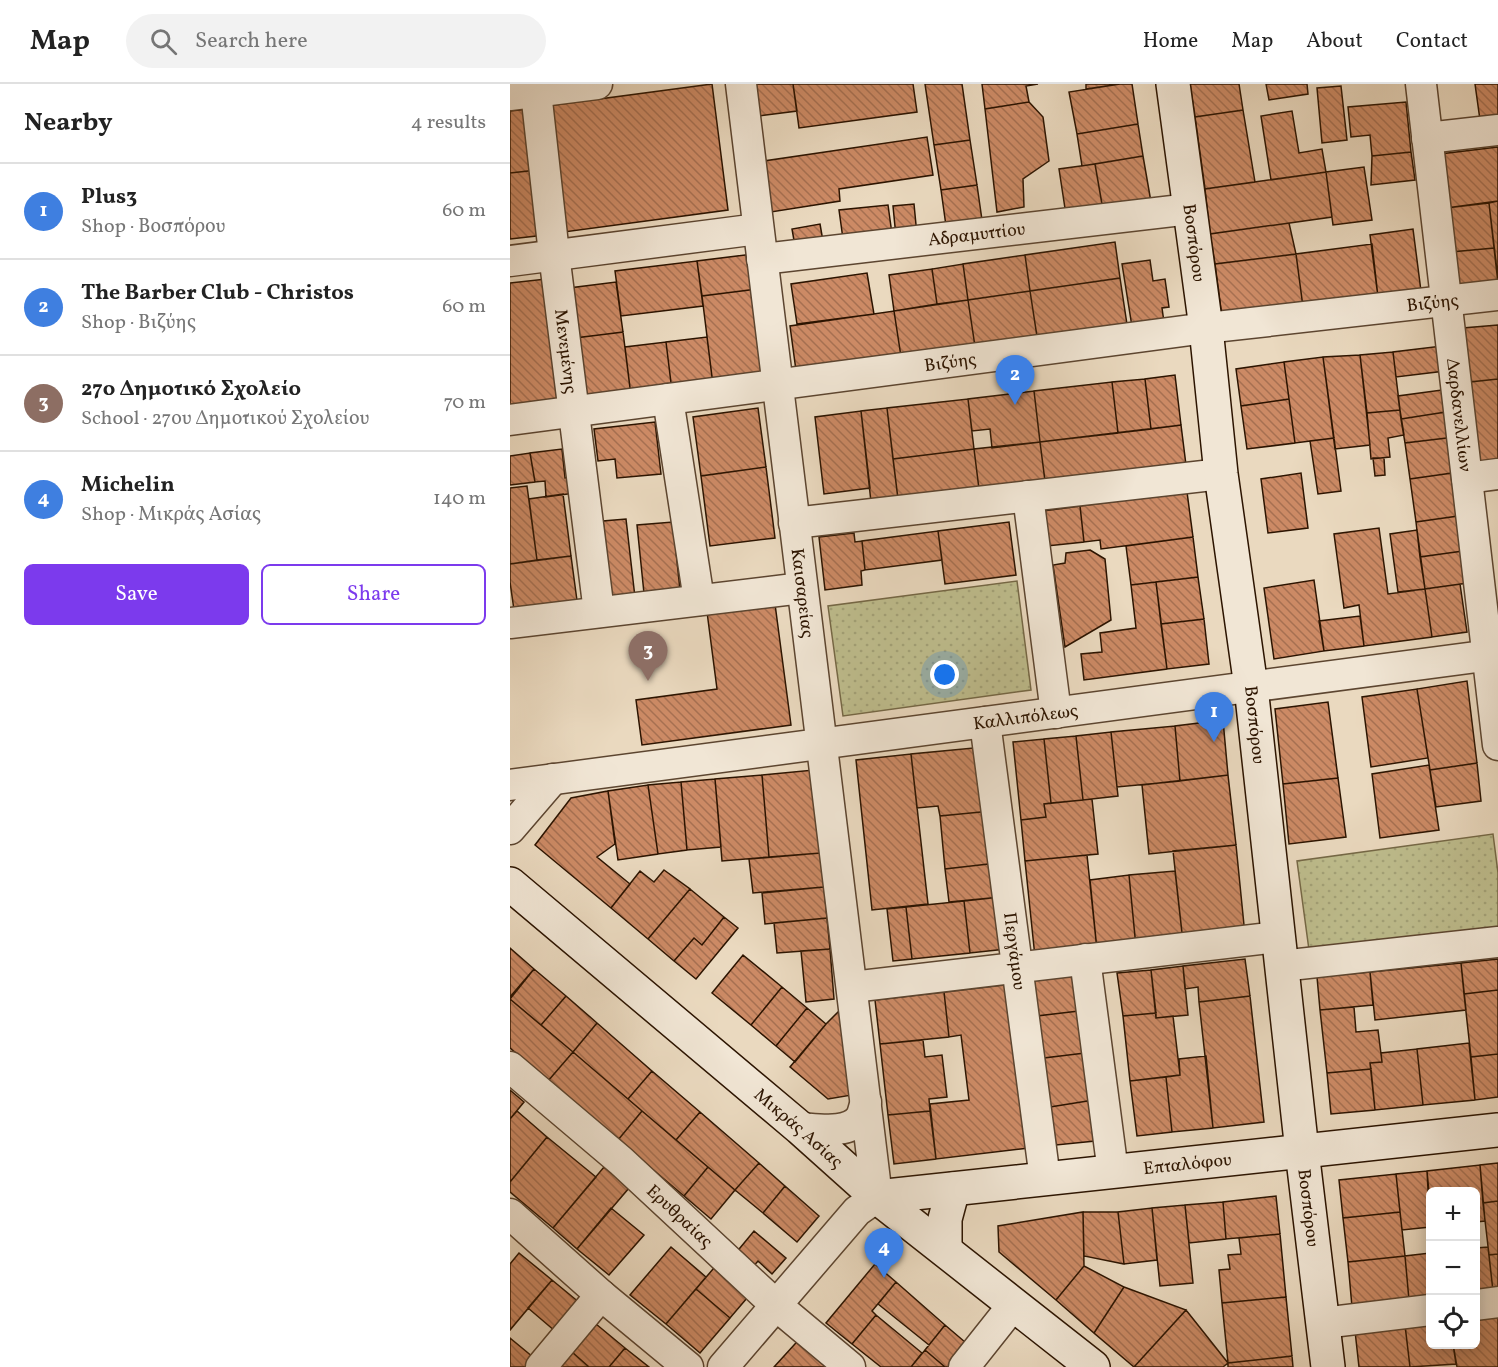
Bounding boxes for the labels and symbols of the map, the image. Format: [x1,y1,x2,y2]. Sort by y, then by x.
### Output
street label: Βοσπόρου [1175,202,1211,283]
street label: Αδραμυττίου [927,217,1027,254]
street label: Βιζύης [1405,289,1460,319]
street label: Μενεμένης [547,308,582,395]
street label: Βιζύης [923,347,978,379]
pin: 2 [996,356,1034,405]
street label: Δαρδανελλίων [1439,357,1477,473]
street label: Καισαρείας [784,547,819,640]
pin: 3 [628,632,668,681]
your location [930,660,959,689]
street label: Βοσπόρου [1237,684,1270,765]
pin: 1 [1194,692,1234,742]
street label: Καλλιπόλεως [972,699,1080,737]
street label: Περγάμου [996,911,1031,992]
street label: Μικράς Ασίας [748,1083,848,1175]
street label: Επταλόφου [1142,1148,1233,1182]
street label: Βοσπόρου [1290,1167,1324,1248]
street label: Ερυθραίας [640,1180,718,1254]
pin: 4 [864,1228,904,1278]

